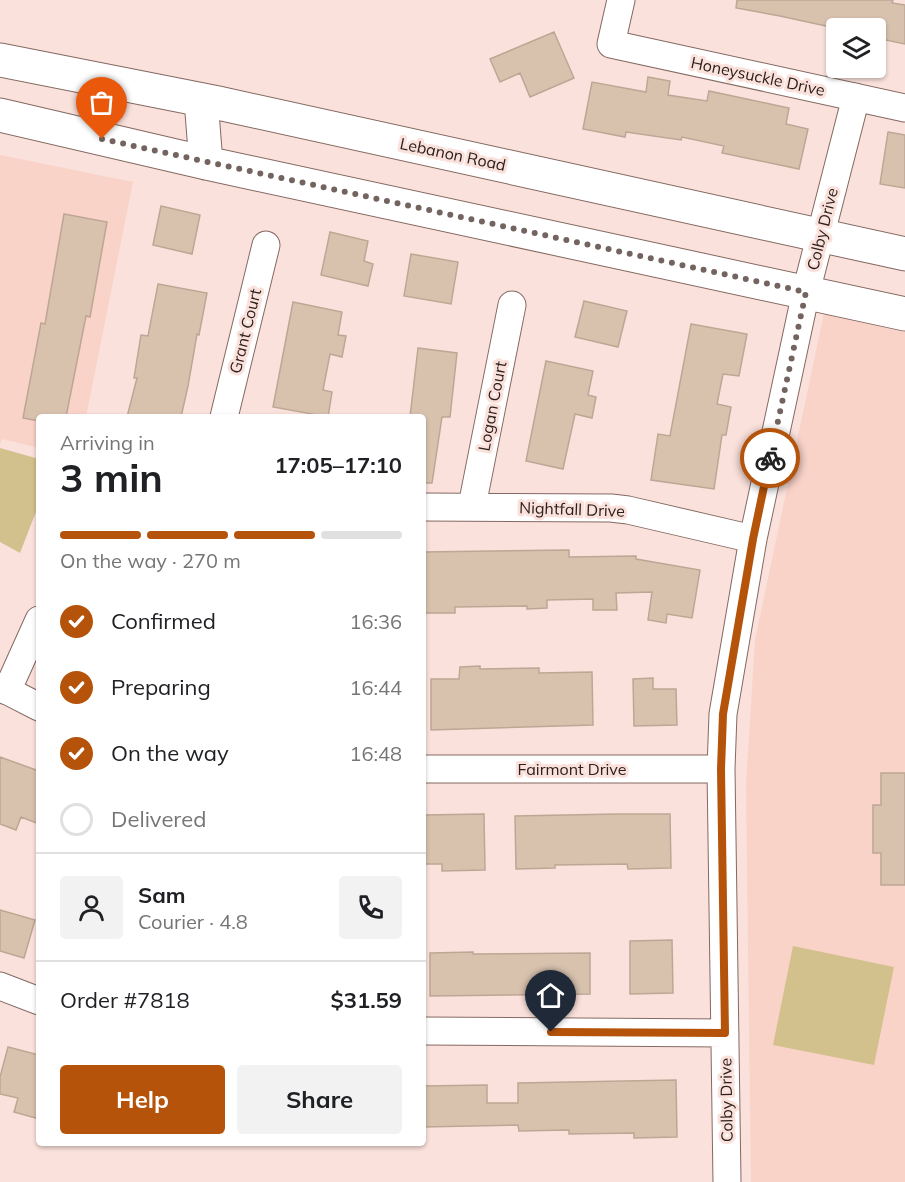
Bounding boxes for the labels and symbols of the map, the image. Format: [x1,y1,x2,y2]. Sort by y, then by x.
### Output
street label: Honeysuckle Drive [689,52,827,100]
pin [76,77,127,139]
street label: Lebanon Road [398,133,508,175]
street label: Colby Drive [802,186,842,272]
street label: Grant Court [225,286,265,376]
street label: Logan Court [473,359,511,453]
courier [740,428,800,488]
street label: Nightfall Drive [519,497,625,521]
street label: Fairmont Drive [518,759,626,779]
pin [525,970,576,1032]
street label: Colby Drive [715,1058,737,1142]

